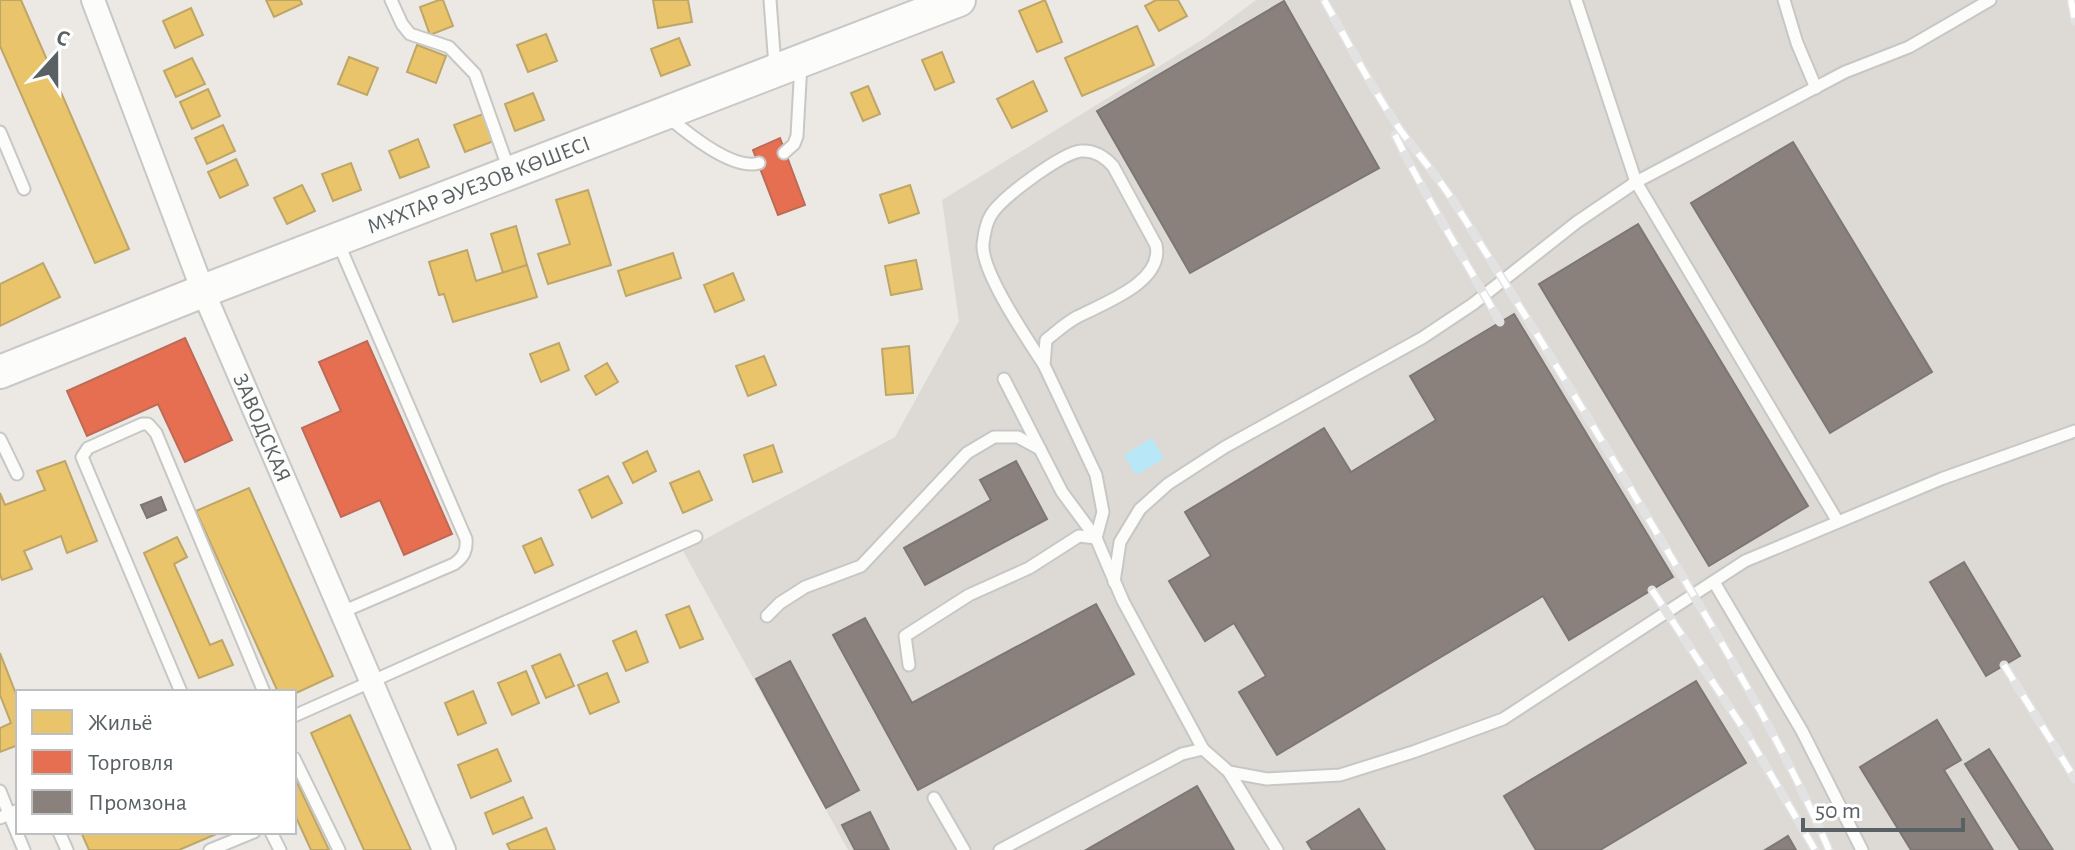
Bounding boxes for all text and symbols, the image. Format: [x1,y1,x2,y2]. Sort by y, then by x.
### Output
north arrow [16,16,96,96]
text: С [53,26,72,51]
street label: МҰХТАР ӘУЕЗОВ КӨШЕСІ [364,132,593,238]
street label: ЗАВОДСКАЯ [229,370,295,485]
legend [16,690,296,834]
text: Жильё [88,711,153,735]
text: Торговля [88,751,174,775]
scale bar [1803,782,1963,832]
text: Промзона [88,791,187,815]
text: 50 m [1815,799,1861,823]

